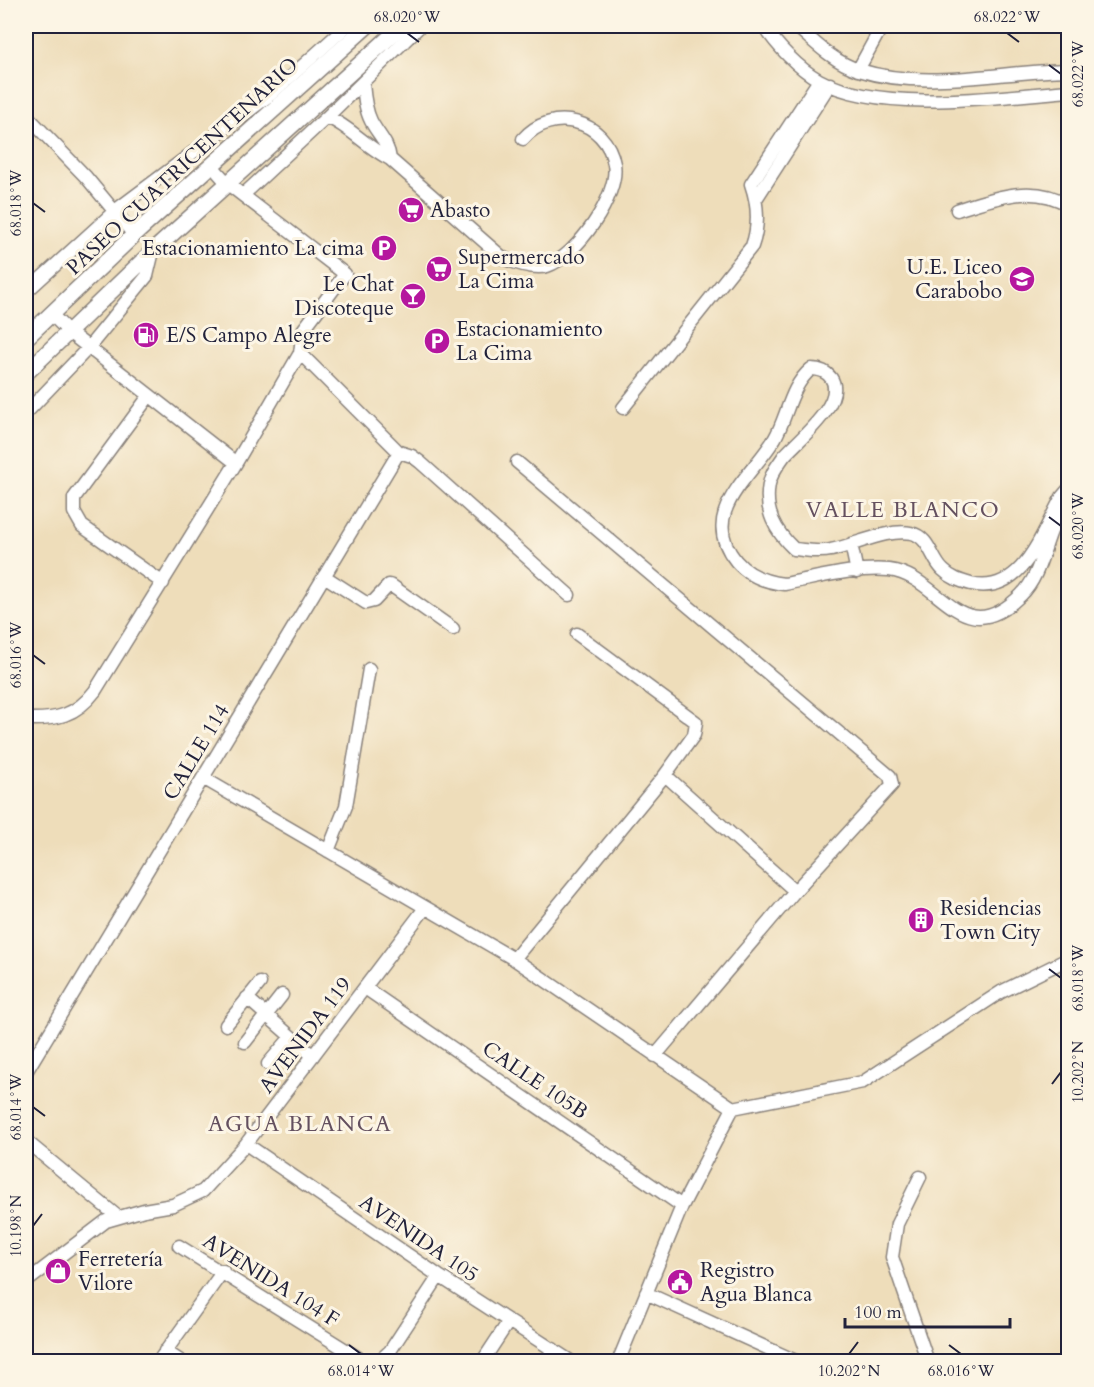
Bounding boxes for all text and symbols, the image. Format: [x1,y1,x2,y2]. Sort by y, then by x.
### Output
text: 68.020°W [374,7,441,27]
text: 68.022°W [974,7,1041,27]
text: 68.022°W [1068,40,1088,107]
street label: PASEO CUATRICENTENARIO [60,51,305,282]
text: 68.018°W [6,169,26,236]
supermarket icon: Abasto [396,195,426,225]
place label: Abasto [430,196,490,225]
parking icon: Estacionamiento La cima [369,233,399,263]
place label: Estacionamiento La cima [142,234,364,263]
place label: Supermercado La Cima [458,243,585,296]
place label: U.E. Liceo Carabobo [907,253,1002,306]
supermarket icon: Supermercado La Cima [424,254,454,284]
school or university icon: U.E. Liceo Carabobo [1007,264,1037,294]
place label: Le Chat Discoteque [295,270,394,323]
bar icon: Le Chat Discoteque [398,281,428,311]
place label: Estacionamiento La Cima [456,315,603,368]
fuel station icon: E/S Campo Alegre [131,320,161,350]
place label: E/S Campo Alegre [166,321,332,350]
parking icon: Estacionamiento La Cima [422,326,452,356]
text: 68.020°W [1068,492,1088,559]
district label: VALLE BLANCO [806,495,1000,525]
text: 68.016°W [6,621,26,688]
street label: CALLE 114 [156,699,237,806]
place label: Residencias Town City [940,894,1041,947]
building icon: Residencias Town City [906,905,936,935]
text: 68.018°W [1068,944,1088,1011]
street label: AVENIDA 119 [252,971,359,1099]
street label: CALLE 105B [476,1034,593,1126]
text: 10.202°N [1068,1040,1088,1103]
text: 68.014°W [6,1073,26,1140]
district label: AGUA BLANCA [208,1109,392,1139]
street label: AVENIDA 105 [353,1188,484,1289]
text: 10.198°N [6,1194,26,1257]
street label: AVENIDA 104 F [197,1227,345,1334]
place label: Ferretería Vilore [78,1245,163,1298]
shop icon: Ferretería Vilore [43,1256,73,1286]
place label: Registro Agua Blanca [700,1256,812,1309]
public building icon: Registro Agua Blanca [665,1267,695,1297]
scale bar [845,1291,1010,1329]
text: 100 m [854,1300,902,1325]
text: 68.014°W [328,1361,395,1381]
text: 10.202°N [818,1361,881,1381]
text: 68.016°W [928,1361,995,1381]

